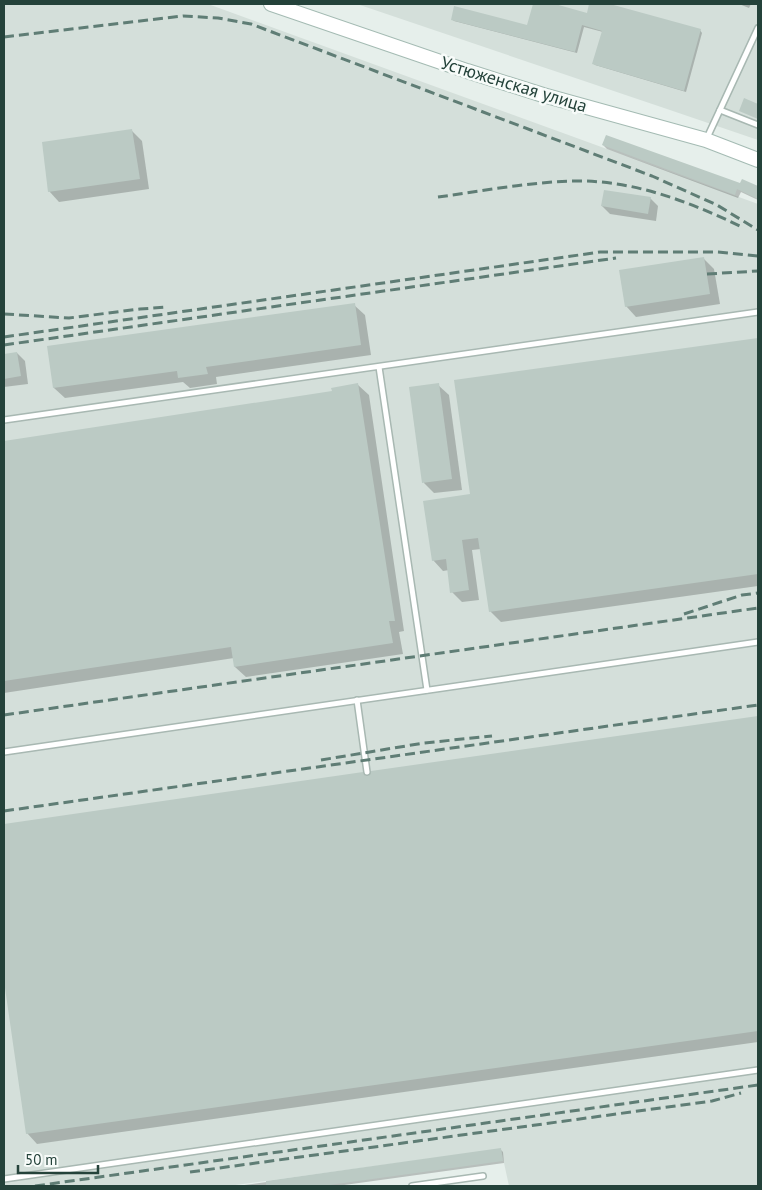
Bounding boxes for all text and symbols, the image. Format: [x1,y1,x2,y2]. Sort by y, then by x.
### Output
street label: Устюженская улица [438,51,590,117]
scale bar [18,1142,98,1174]
text: 50 m [25,1150,58,1169]

